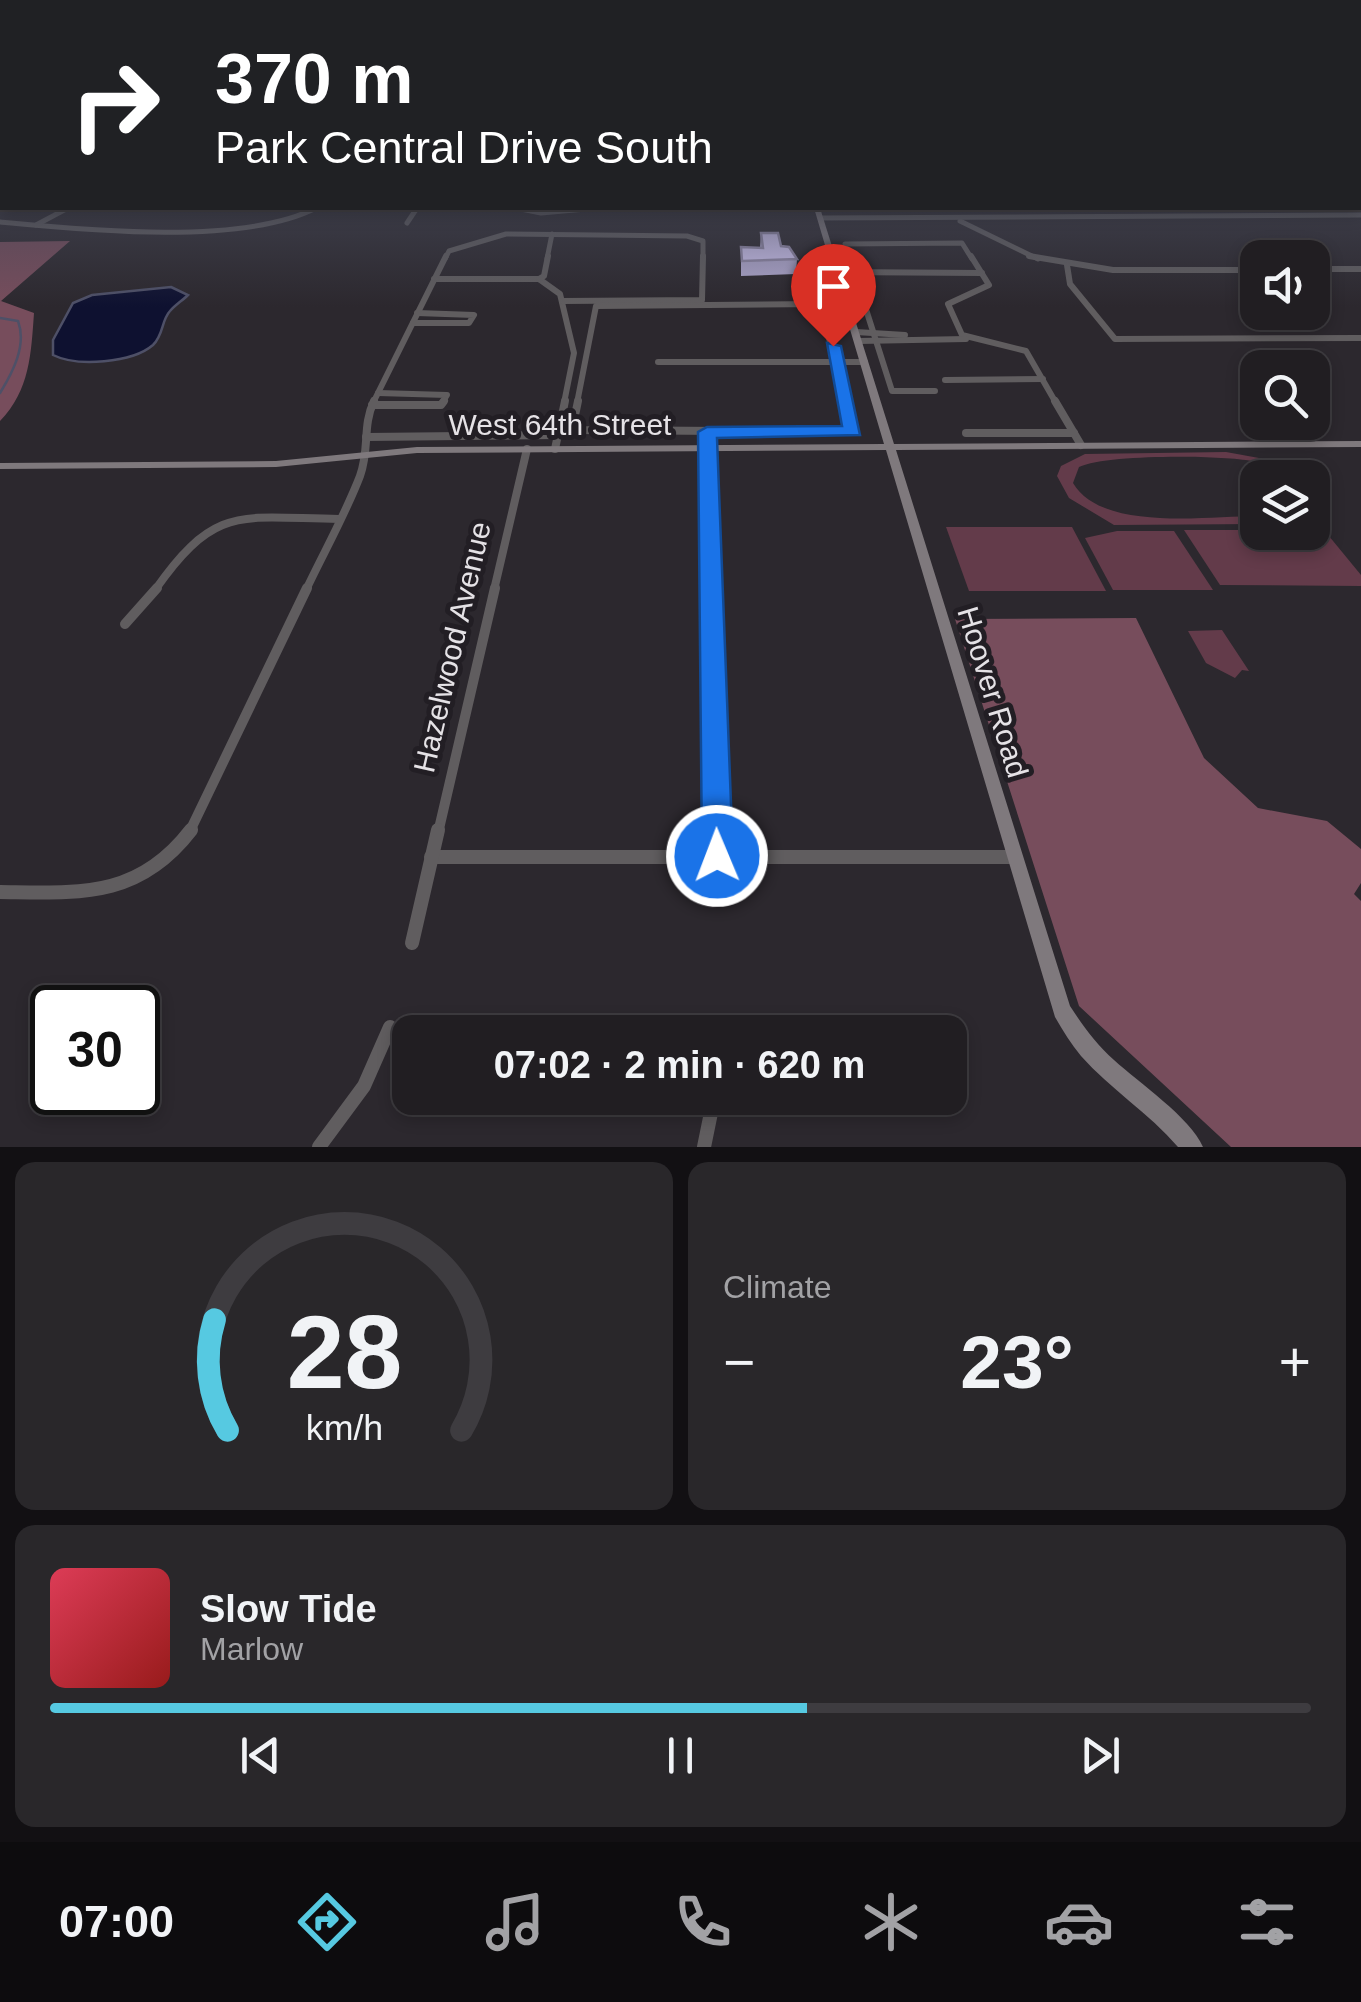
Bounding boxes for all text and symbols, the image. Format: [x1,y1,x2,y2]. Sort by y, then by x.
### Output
icon: right [50,40,180,170]
text: 370 m [215,40,413,118]
text: Park Central Drive South [215,122,713,173]
map controls [1240,240,1330,550]
button: sound [1240,240,1330,330]
pin [791,244,876,347]
icon: arrive [806,259,861,314]
button: search [1240,350,1330,440]
street label: West 64th Street [449,408,672,441]
button: layers [1240,460,1330,550]
street label: Hazelwood Avenue [407,518,497,776]
street label: Hoover Road [951,603,1035,781]
position arrow [665,804,769,908]
speed limit sign: 30 [30,985,160,1115]
text: 07:02 · 2 min · 620 m [494,1044,865,1086]
text: Climate [723,1269,831,1305]
text: 28 [286,1294,402,1410]
text: 23° [960,1320,1074,1404]
text: − [723,1331,755,1393]
text: + [1279,1331,1311,1393]
text: km/h [305,1408,383,1448]
text: Slow Tide [200,1588,377,1630]
text: Marlow [200,1631,303,1667]
icon: previous [233,1728,288,1783]
icon: pause [653,1728,708,1783]
icon: next [1073,1728,1128,1783]
icon: directions [292,1887,362,1957]
icon: music [480,1887,550,1957]
icon: phone [668,1887,738,1957]
icon: climate [856,1887,926,1957]
icon: car [1044,1887,1114,1957]
icon: filters [1232,1887,1302,1957]
text: 07:00 [59,1896,174,1947]

